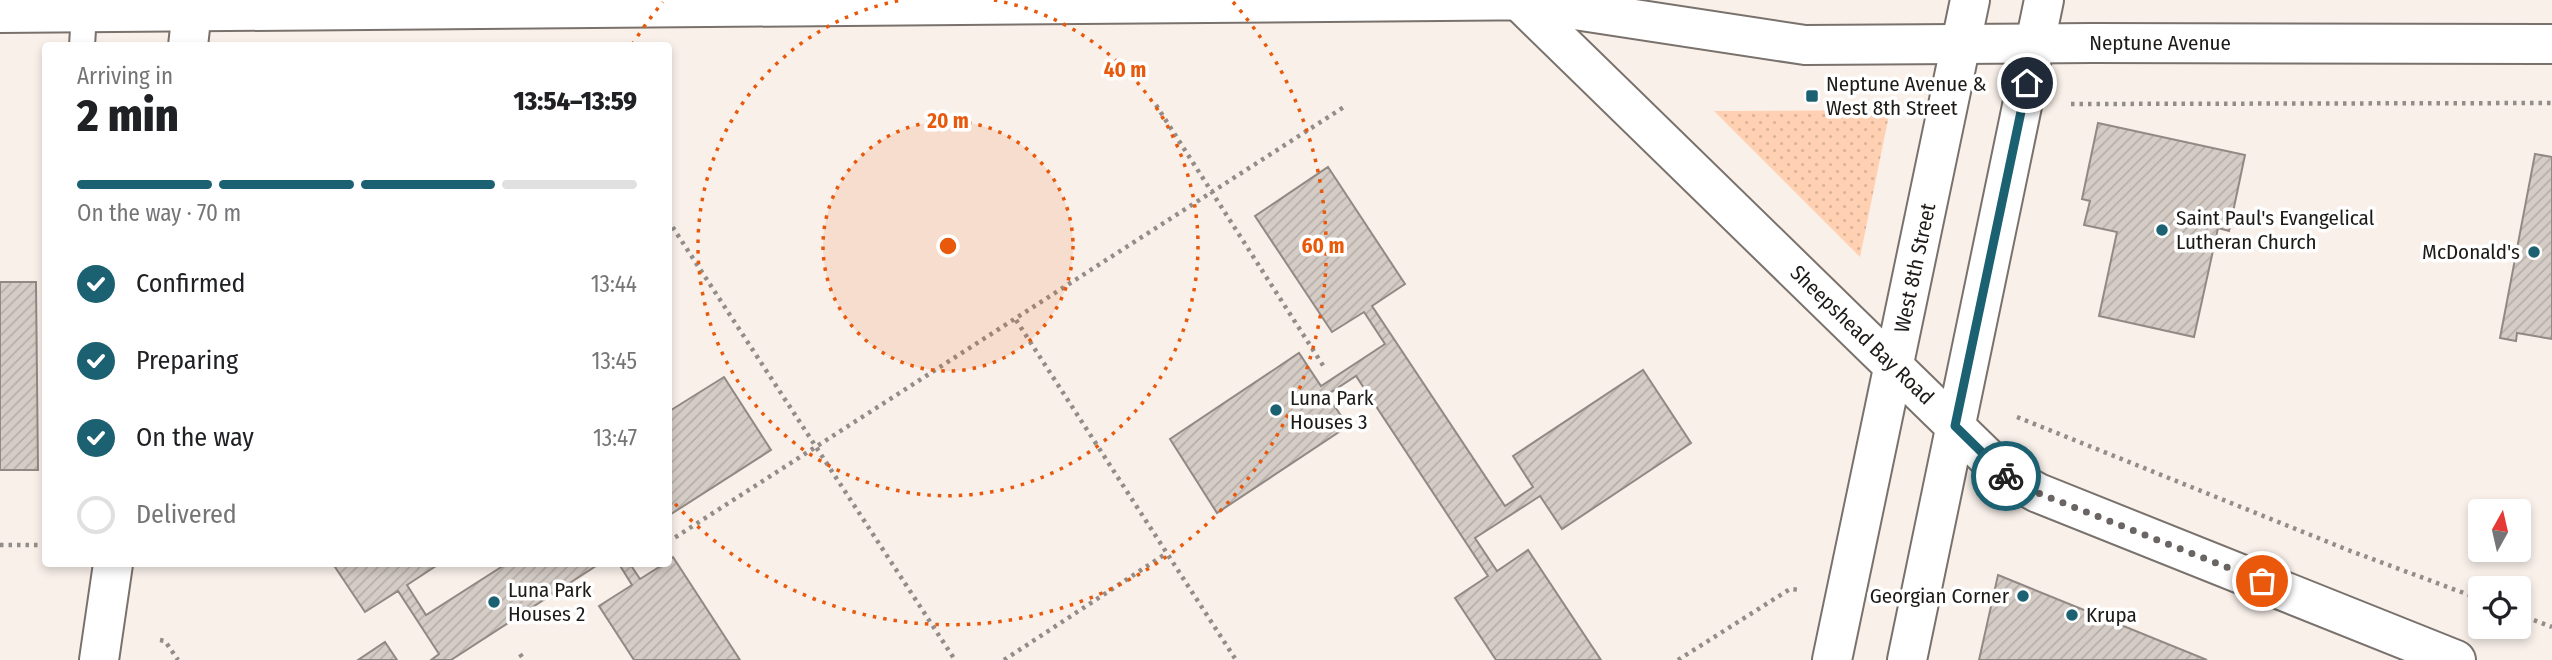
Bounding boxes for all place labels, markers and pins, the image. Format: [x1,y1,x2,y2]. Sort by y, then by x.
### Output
pin [1997,53,2057,113]
place label: Neptune Avenue & West 8th Street [1826,71,1987,121]
marker: Neptune Avenue & West 8th Street [1804,88,1820,104]
place label: Saint Paul's Evangelical Lutheran Church [2176,205,2375,255]
marker: Saint Paul's Evangelical Lutheran Church [2154,222,2170,238]
centre of rings [936,234,960,258]
place label: McDonald's [2422,239,2520,265]
marker: McDonald's [2526,244,2542,260]
place label: Luna Park Houses 3 [1290,385,1374,435]
marker: Luna Park Houses 3 [1268,402,1284,418]
pin [2232,551,2292,611]
place label: Luna Park Houses 2 [508,577,592,627]
place label: Georgian Corner [1870,583,2010,609]
marker: Georgian Corner [2015,588,2031,604]
marker: Luna Park Houses 2 [486,594,502,610]
place label: Krupa [2086,602,2137,628]
marker: Krupa [2064,607,2080,623]

